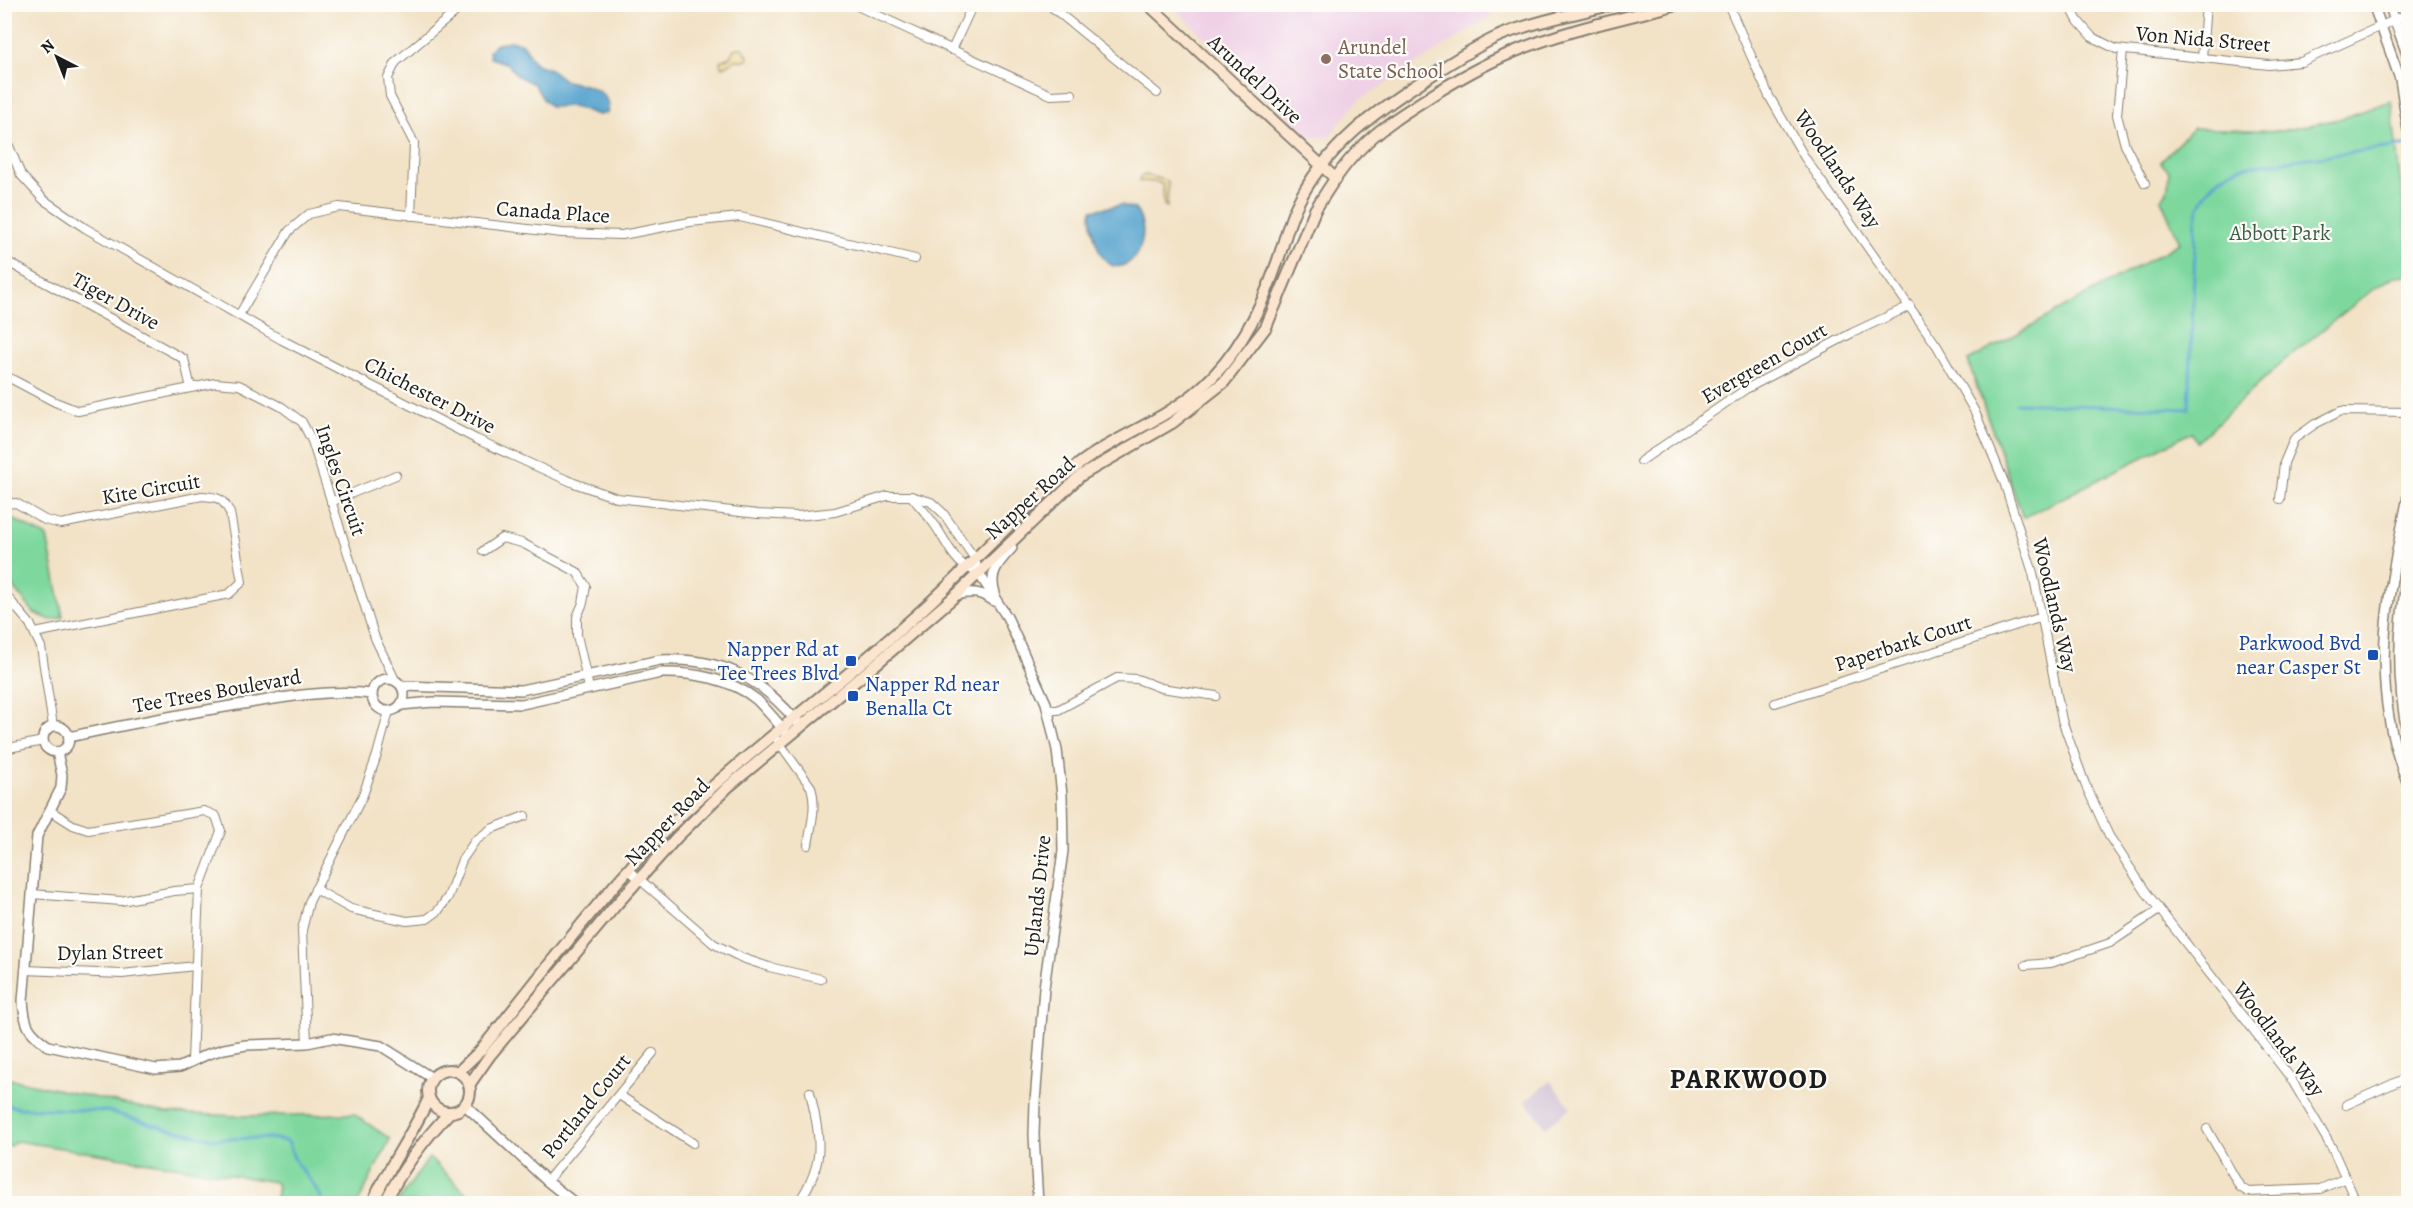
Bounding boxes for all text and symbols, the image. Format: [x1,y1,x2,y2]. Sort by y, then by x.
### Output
street label: Von Nida Street [2134,19,2272,59]
north arrow [27,27,87,87]
street label: Arundel Drive [1201,27,1308,130]
place label: Arundel State School [1337,33,1443,85]
text: N [36,34,60,59]
marker: Arundel State School [1319,52,1333,66]
street label: Woodlands Way [1787,103,1888,234]
street label: Canada Place [495,194,611,230]
park label: Abbott Park [2228,219,2331,247]
street label: Tiger Drive [67,265,165,337]
street label: Evergreen Court [1696,316,1832,410]
street label: Chichester Drive [360,350,500,440]
street label: Ingles Circuit [309,421,373,540]
street label: Napper Road [979,450,1082,546]
street label: Kite Circuit [100,467,202,511]
street label: Woodlands Way [2026,534,2084,676]
street label: Paperbark Court [1831,608,1975,678]
place label: Parkwood Bvd near Casper St [2236,629,2362,681]
place label: Napper Rd at Tee Trees Blvd [718,635,840,687]
marker: Parkwood Bvd near Casper St [2366,648,2380,662]
marker: Napper Rd at Tee Trees Blvd [844,654,858,668]
street label: Tee Trees Boulevard [131,662,304,720]
place label: Napper Rd near Benalla Ct [865,670,1000,722]
marker: Napper Rd near Benalla Ct [846,689,860,703]
street label: Napper Road [618,771,716,872]
street label: Uplands Drive [1017,834,1057,958]
street label: Dylan Street [56,937,164,967]
street label: Woodlands Way [2226,975,2332,1103]
street label: Portland Court [535,1048,637,1164]
district label: PARKWOOD [1670,1061,1828,1097]

